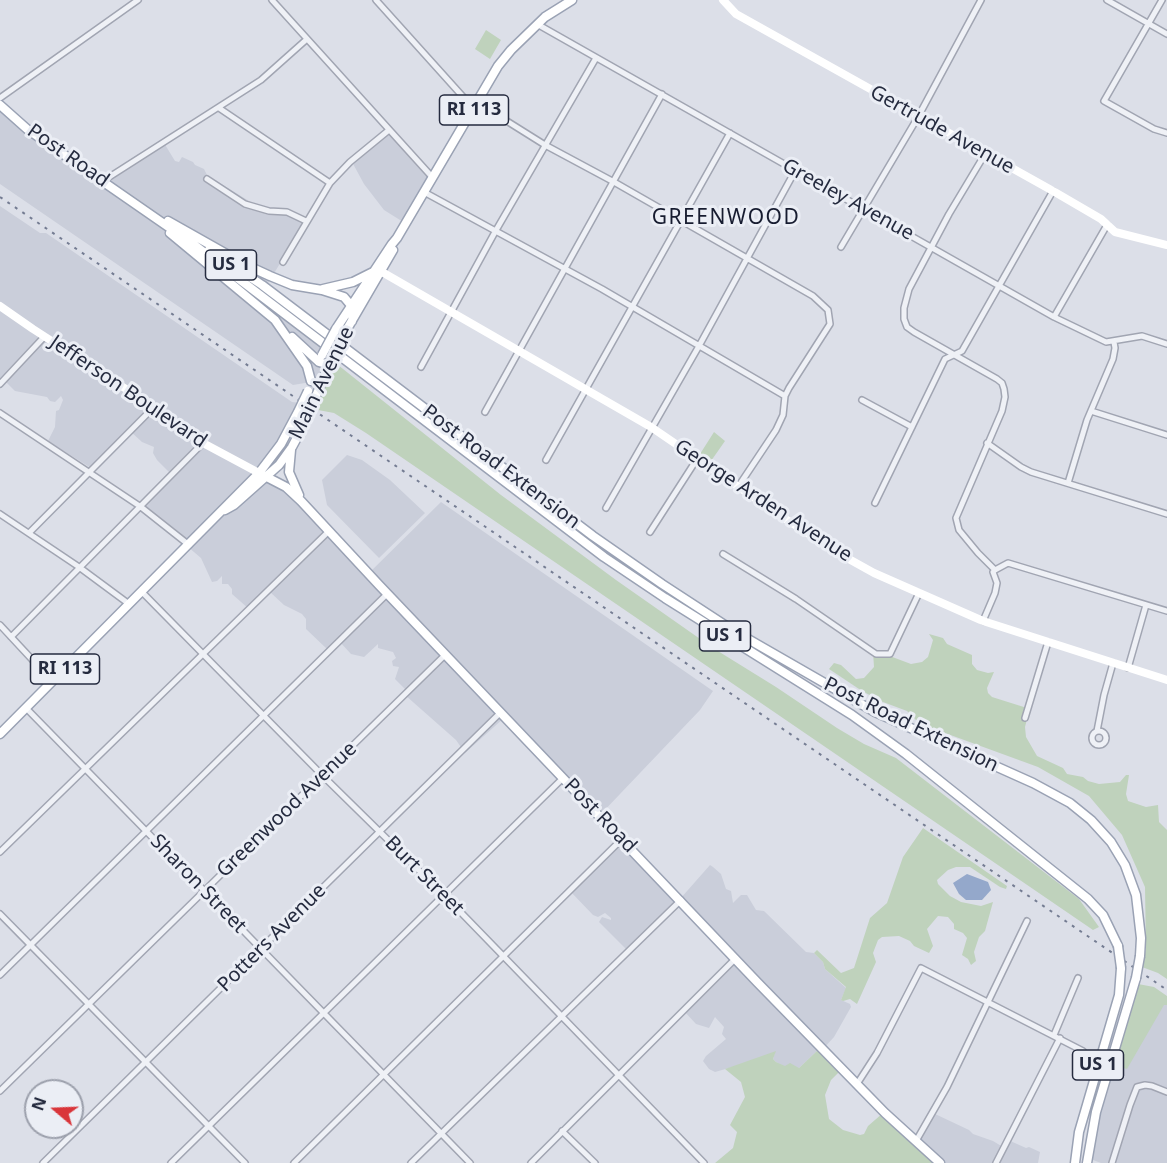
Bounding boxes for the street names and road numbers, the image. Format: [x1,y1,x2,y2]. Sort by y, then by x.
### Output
street label: Gertrude Avenue [866,80,1018,180]
road number: RI 113 [440,95,508,125]
street label: Post Road [23,119,113,193]
street label: Greeley Avenue [778,154,918,246]
road number: US 1 [206,250,256,280]
street label: Main Avenue [284,323,360,443]
street label: Jefferson Boulevard [45,331,211,453]
street label: Post Road Extension [417,400,585,534]
street label: George Arden Avenue [670,435,856,567]
road number: US 1 [700,621,750,651]
road number: RI 113 [31,654,100,684]
street label: Post Road Extension [820,672,1002,778]
street label: Greenwood Avenue [212,737,362,883]
street label: Post Road [559,774,641,858]
street label: Sharon Street [145,830,251,938]
street label: Burt Street [379,831,469,921]
street label: Potters Avenue [213,879,331,997]
road number: US 1 [1072,1050,1124,1080]

